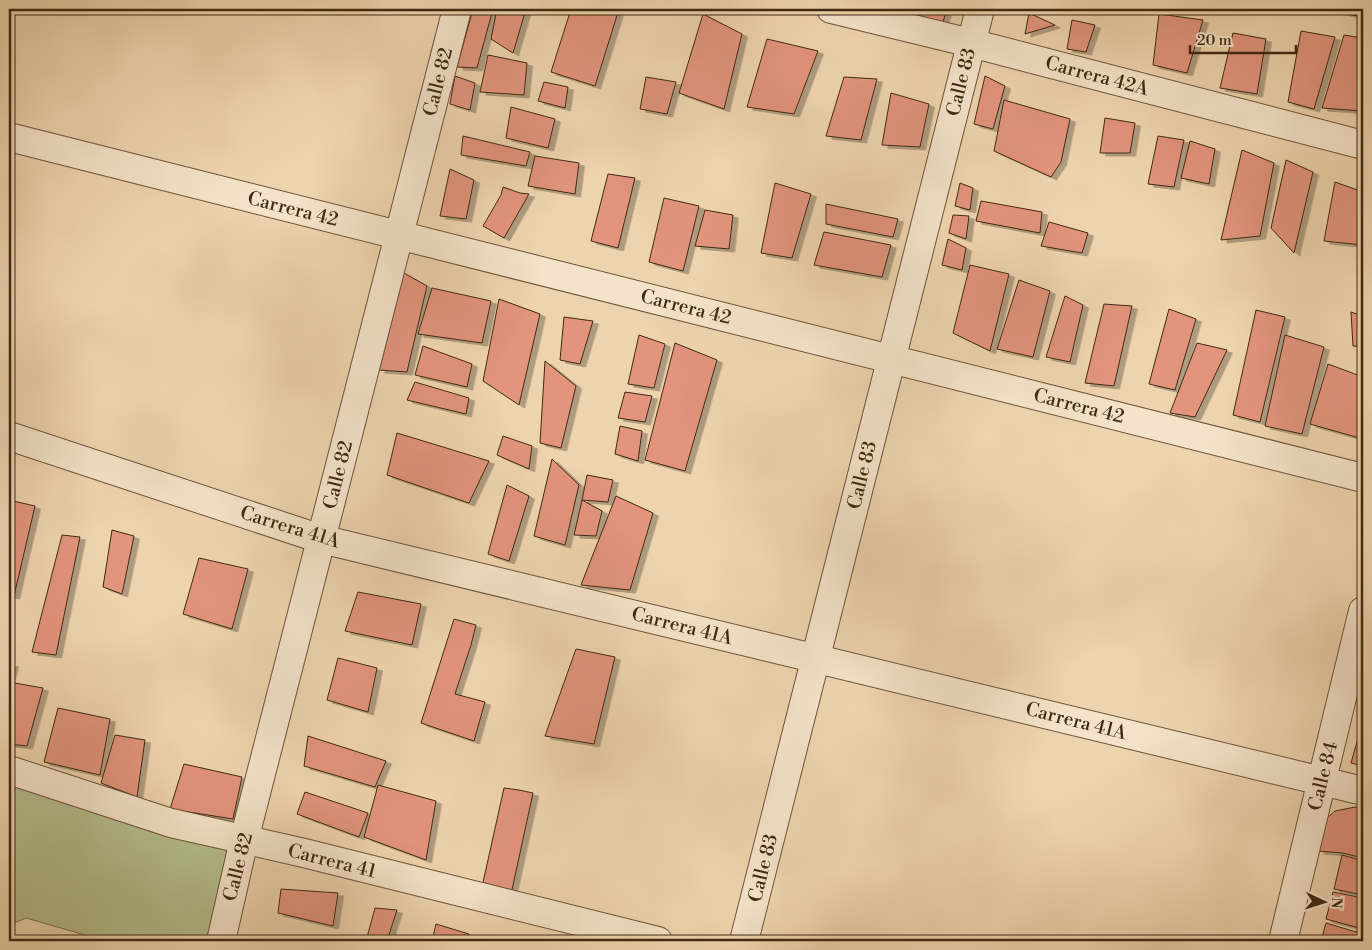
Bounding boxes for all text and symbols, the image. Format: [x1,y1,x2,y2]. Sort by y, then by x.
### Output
scale bar [1190,22,1296,54]
text: 20 m [1197,31,1232,50]
street label: Calle 82 [418,45,458,119]
street label: Calle 83 [941,45,981,119]
street label: Carrera 42A [1043,51,1152,102]
street label: Carrera 42 [245,186,341,232]
street label: Carrera 42 [638,284,734,330]
street label: Carrera 42 [1031,383,1127,429]
street label: Calle 82 [318,438,358,512]
street label: Calle 83 [842,438,882,512]
street label: Carrera 41A [237,500,344,554]
street label: Carrera 41A [629,602,736,650]
street label: Carrera 41A [1023,697,1130,745]
street label: Calle 84 [1303,739,1343,813]
street label: Calle 82 [218,830,258,904]
street label: Calle 83 [743,831,783,905]
street label: Carrera 41 [285,838,379,884]
north arrow [1300,878,1350,928]
text: N [1327,897,1345,909]

